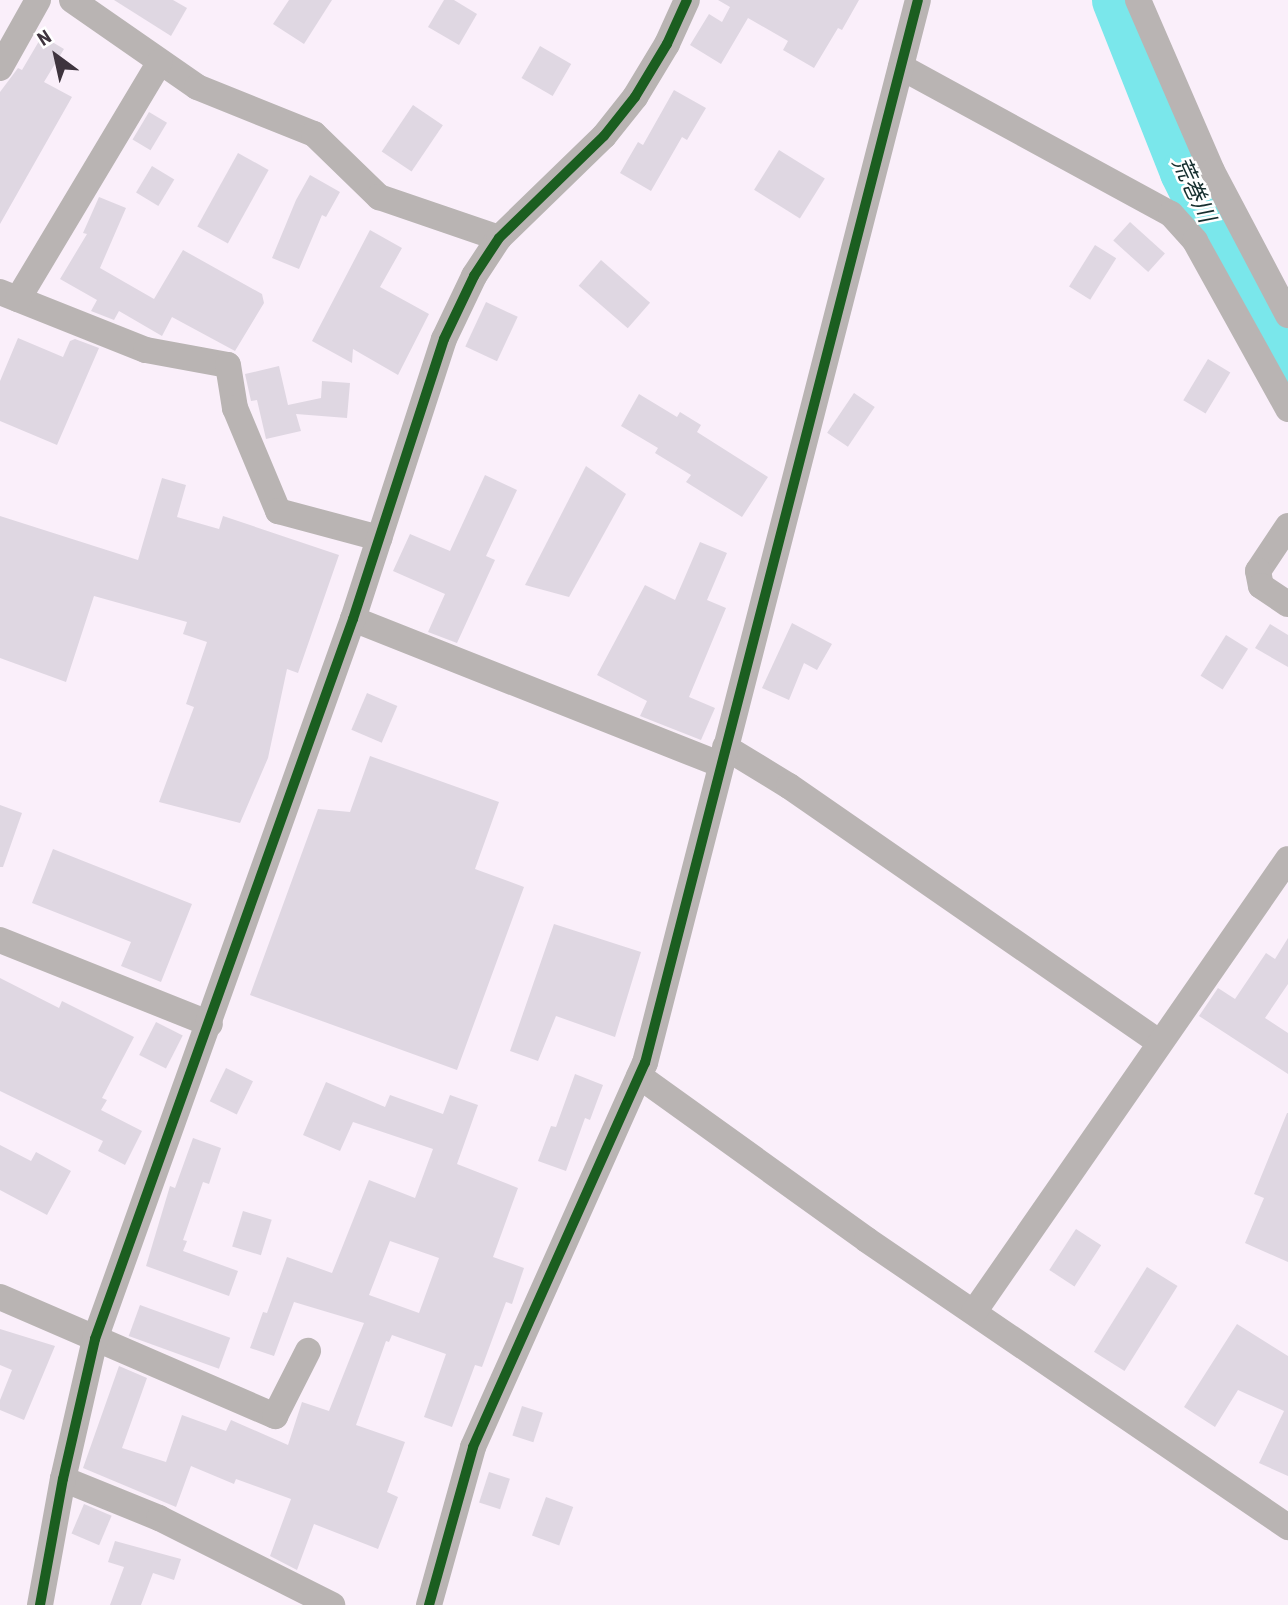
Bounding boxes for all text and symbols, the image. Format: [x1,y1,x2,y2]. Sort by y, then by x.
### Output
north arrow [21,21,91,91]
text: N [33,25,55,51]
water label: 荒巻川 [1166,153,1220,227]

